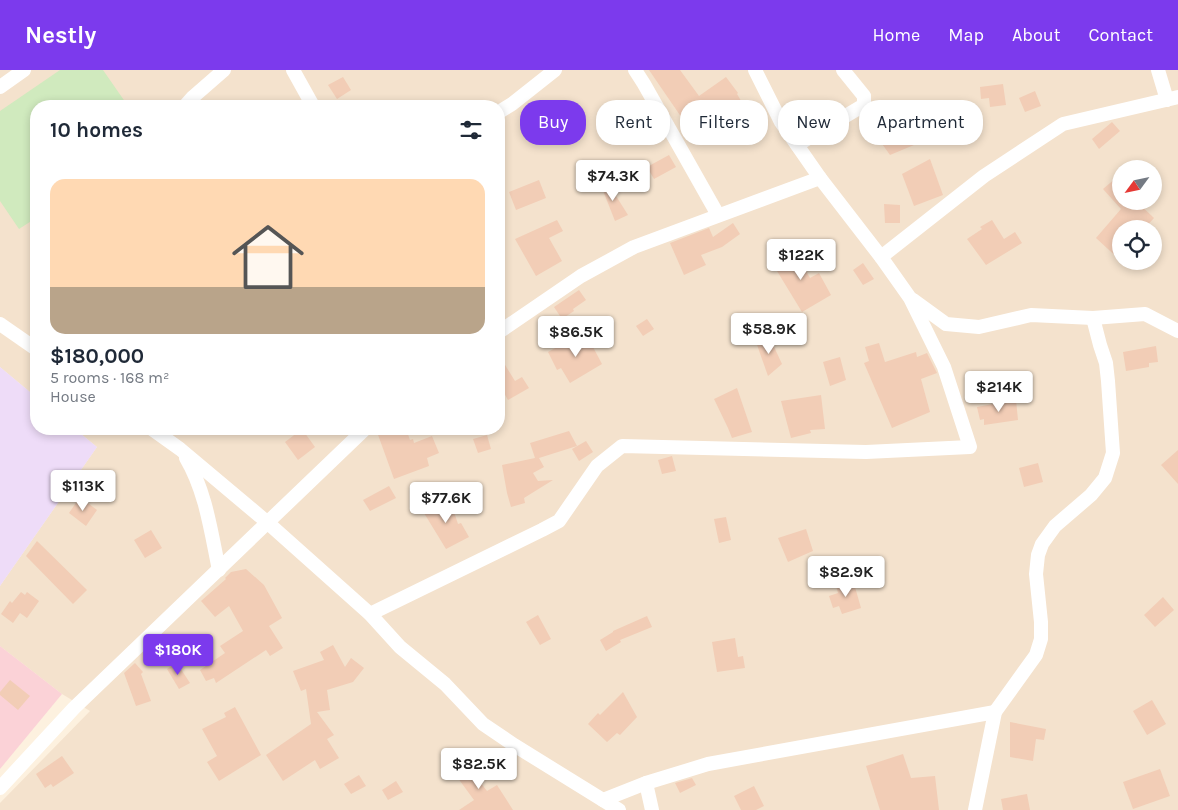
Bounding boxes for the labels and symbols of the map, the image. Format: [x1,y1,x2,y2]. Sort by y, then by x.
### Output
pin: $74.3K [572,160,654,202]
north arrow [1112,160,1162,210]
pin: $122K [766,238,836,281]
pin: $58.9K [728,312,810,355]
pin: $86.5K [535,316,617,358]
pin: $214K [964,370,1034,413]
pin: $113K [48,470,118,512]
pin: $77.6K [405,482,487,524]
pin: $82.9K [805,556,887,598]
pin: $180K [143,634,213,676]
pin: $82.5K [438,748,520,790]

